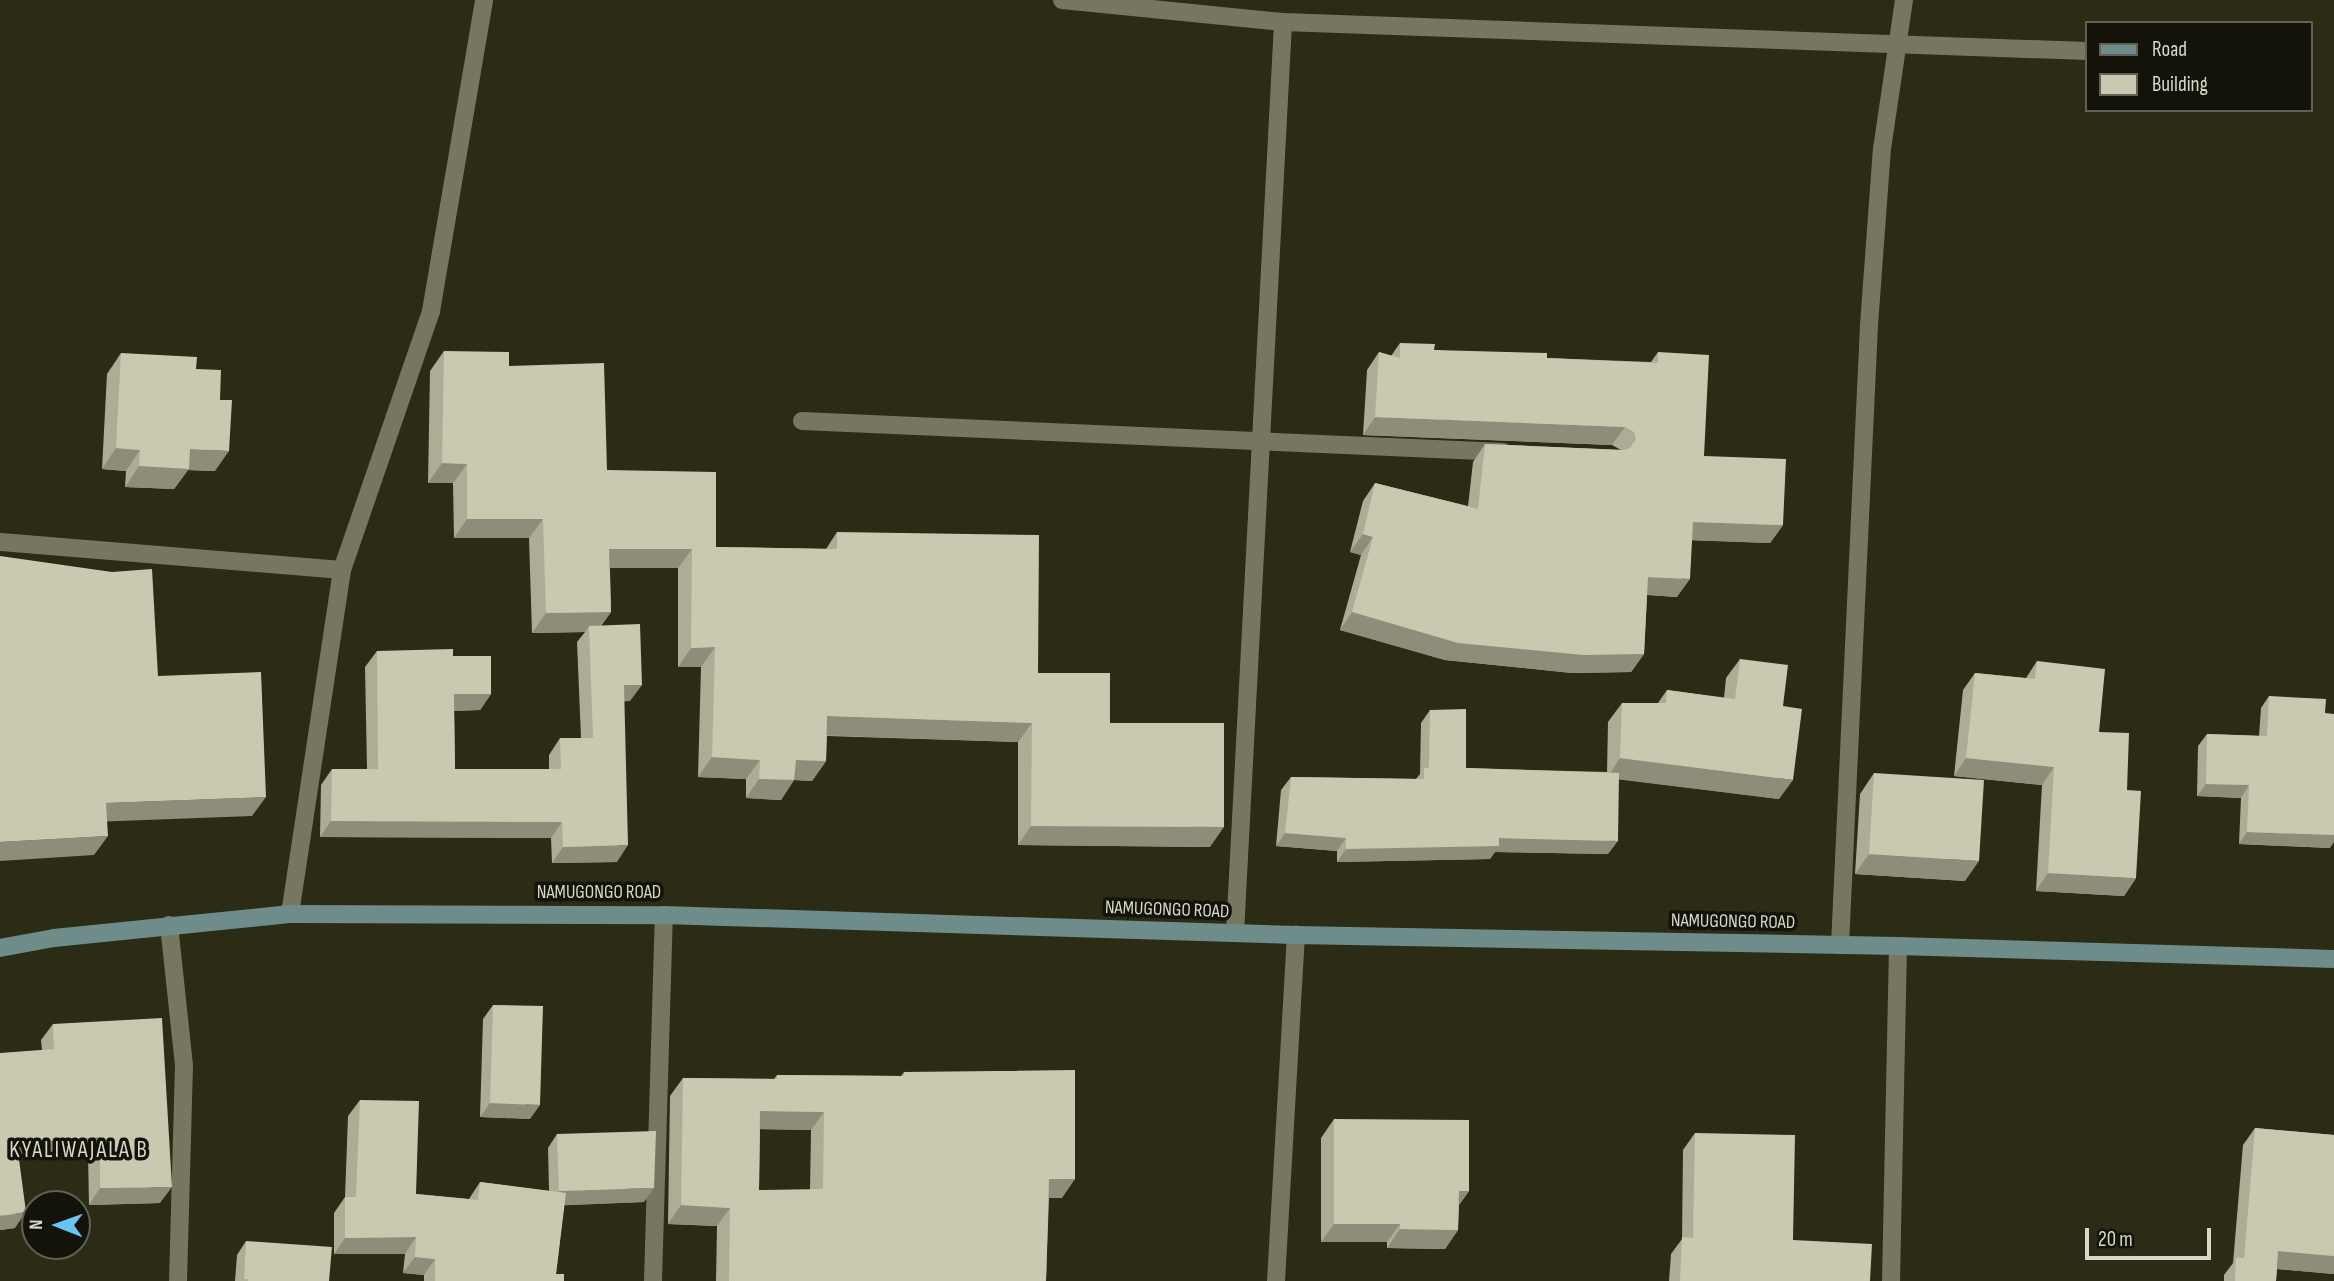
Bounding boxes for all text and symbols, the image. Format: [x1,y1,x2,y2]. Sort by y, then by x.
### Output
legend [2086,21,2313,112]
text: Road [2152,37,2187,62]
text: Building [2152,72,2208,97]
street label: NAMUGONGO ROAD [537,882,661,904]
street label: NAMUGONGO ROAD [1104,896,1230,924]
street label: NAMUGONGO ROAD [1671,910,1795,934]
district label: KYALIWAJALA B [11,1136,147,1164]
north arrow [21,1190,91,1260]
scale bar [2089,1214,2215,1258]
text: N [25,1219,48,1230]
text: 20 m [2098,1227,2133,1252]

